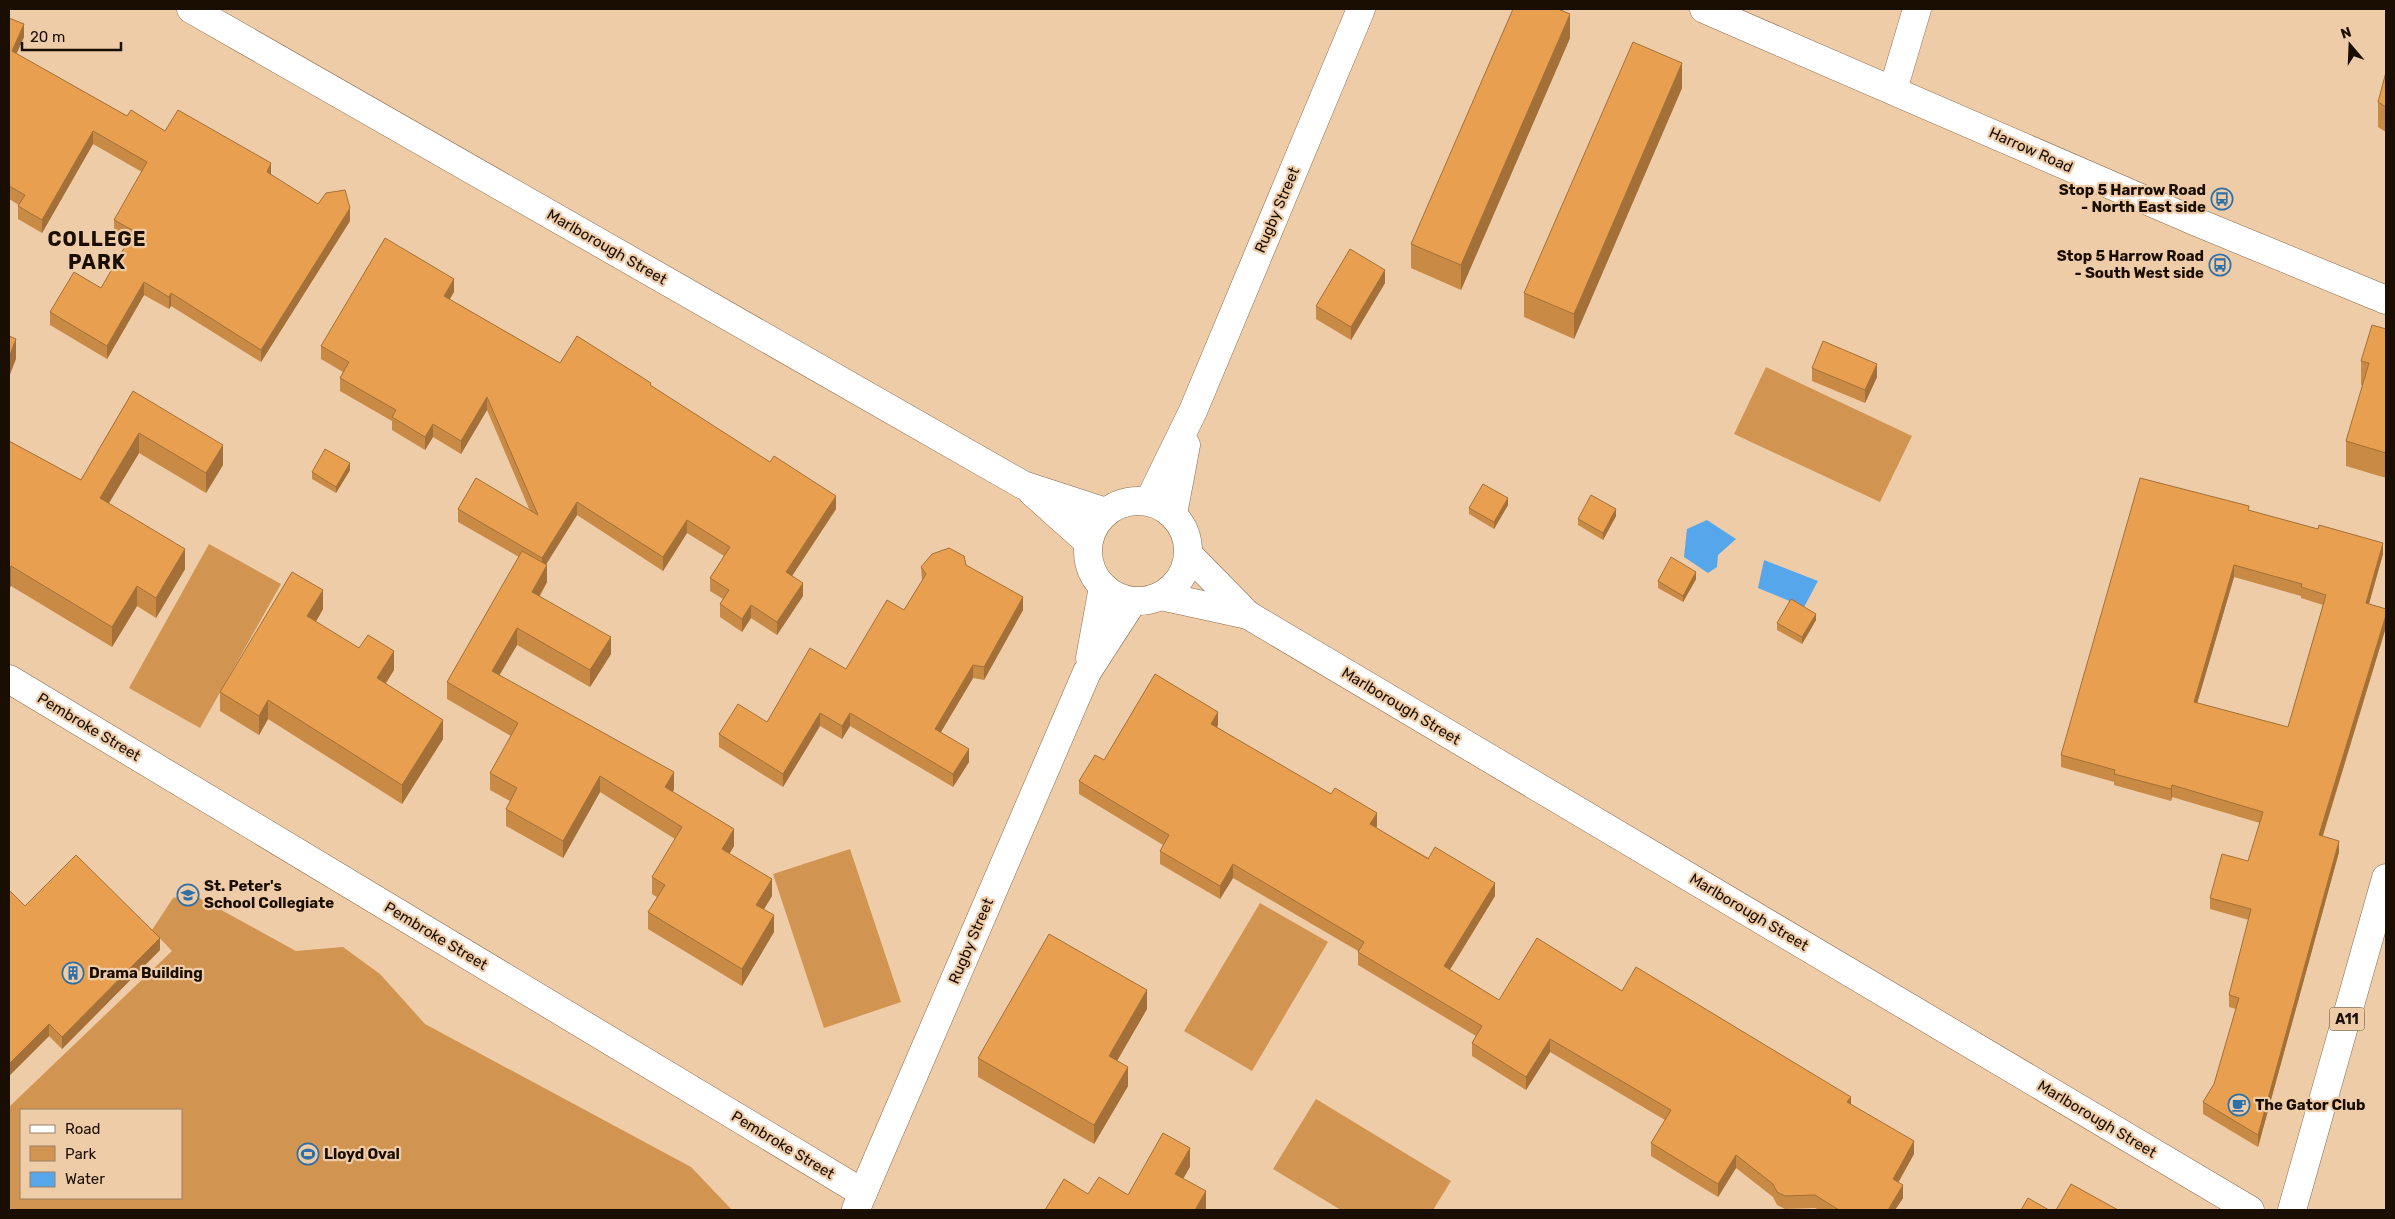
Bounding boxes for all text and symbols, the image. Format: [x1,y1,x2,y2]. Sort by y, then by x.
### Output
scale bar [22,20,121,52]
north arrow [2325,20,2375,70]
text: N [2338,24,2353,43]
text: 20 m [30,28,65,46]
street label: Harrow Road [1986,124,2076,176]
street label: Rugby Street [1251,164,1303,256]
place label: Stop 5 Harrow Road - North East side [2059,181,2206,216]
bus stop icon: Stop 5 Harrow Road - North East side [2210,187,2234,211]
street label: Marlborough Street [544,205,670,289]
district label: COLLEGE PARK [47,227,147,274]
place label: Stop 5 Harrow Road - South West side [2057,247,2204,282]
bus stop icon: Stop 5 Harrow Road - South West side [2208,253,2232,277]
street label: Marlborough Street [1338,663,1464,749]
street label: Pembroke Street [34,689,144,765]
street label: Marlborough Street [1686,869,1812,955]
place label: St. Peter's School Collegiate [204,877,334,912]
school or university icon: St. Peter's School Collegiate [176,883,200,907]
street label: Rugby Street [945,895,997,987]
street label: Pembroke Street [381,898,491,974]
building icon: Drama Building [61,961,85,985]
place label: Drama Building [89,964,203,982]
road number: A11 [2330,1008,2364,1030]
street label: Marlborough Street [2034,1076,2160,1162]
cafe icon: The Gator Club [2227,1093,2251,1117]
place label: The Gator Club [2255,1096,2365,1114]
street label: Pembroke Street [728,1107,838,1183]
legend [20,1109,182,1199]
text: Road [65,1120,101,1138]
sports icon: Lloyd Oval [296,1142,320,1166]
text: Park [65,1145,96,1163]
place label: Lloyd Oval [324,1145,400,1163]
text: Water [65,1170,105,1188]

